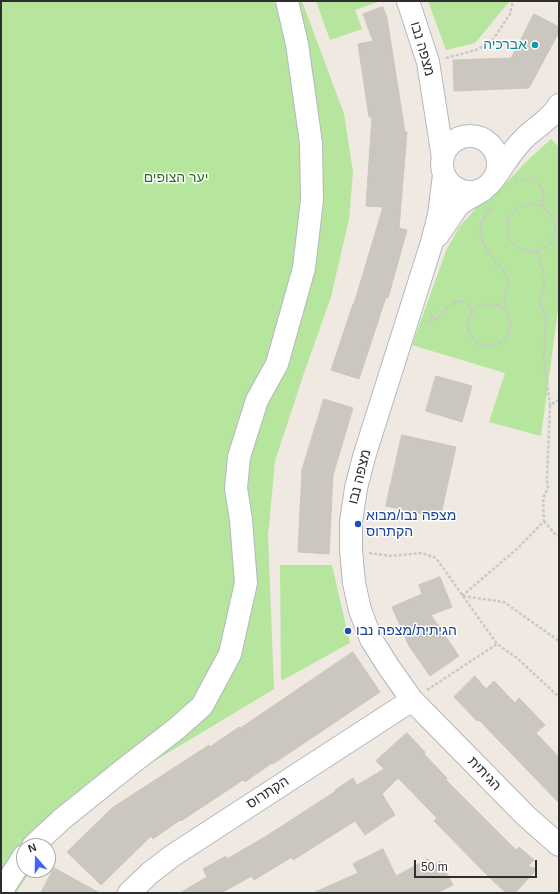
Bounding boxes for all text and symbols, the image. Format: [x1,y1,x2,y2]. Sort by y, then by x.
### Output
street label: מצפה נבו [406,20,438,78]
place label: אברכיה [483,37,527,53]
marker: אברכיה [530,40,540,50]
park label: יער הצופים [144,170,208,186]
street label: מצפה נבו [345,448,375,506]
place label: מצפה נבו/מבוא הקתרוס [366,508,456,540]
marker: מצפה נבו/מבוא הקתרוס [353,519,363,529]
place label: הגיתית/מצפה נבו [356,623,457,639]
marker: הגיתית/מצפה נבו [343,626,353,636]
street label: הגיתית [464,753,504,795]
street label: הקתרוס [244,773,292,813]
north arrow [16,838,56,878]
text: N [26,841,38,855]
scale bar [416,852,539,878]
text: 50 m [421,860,448,874]

